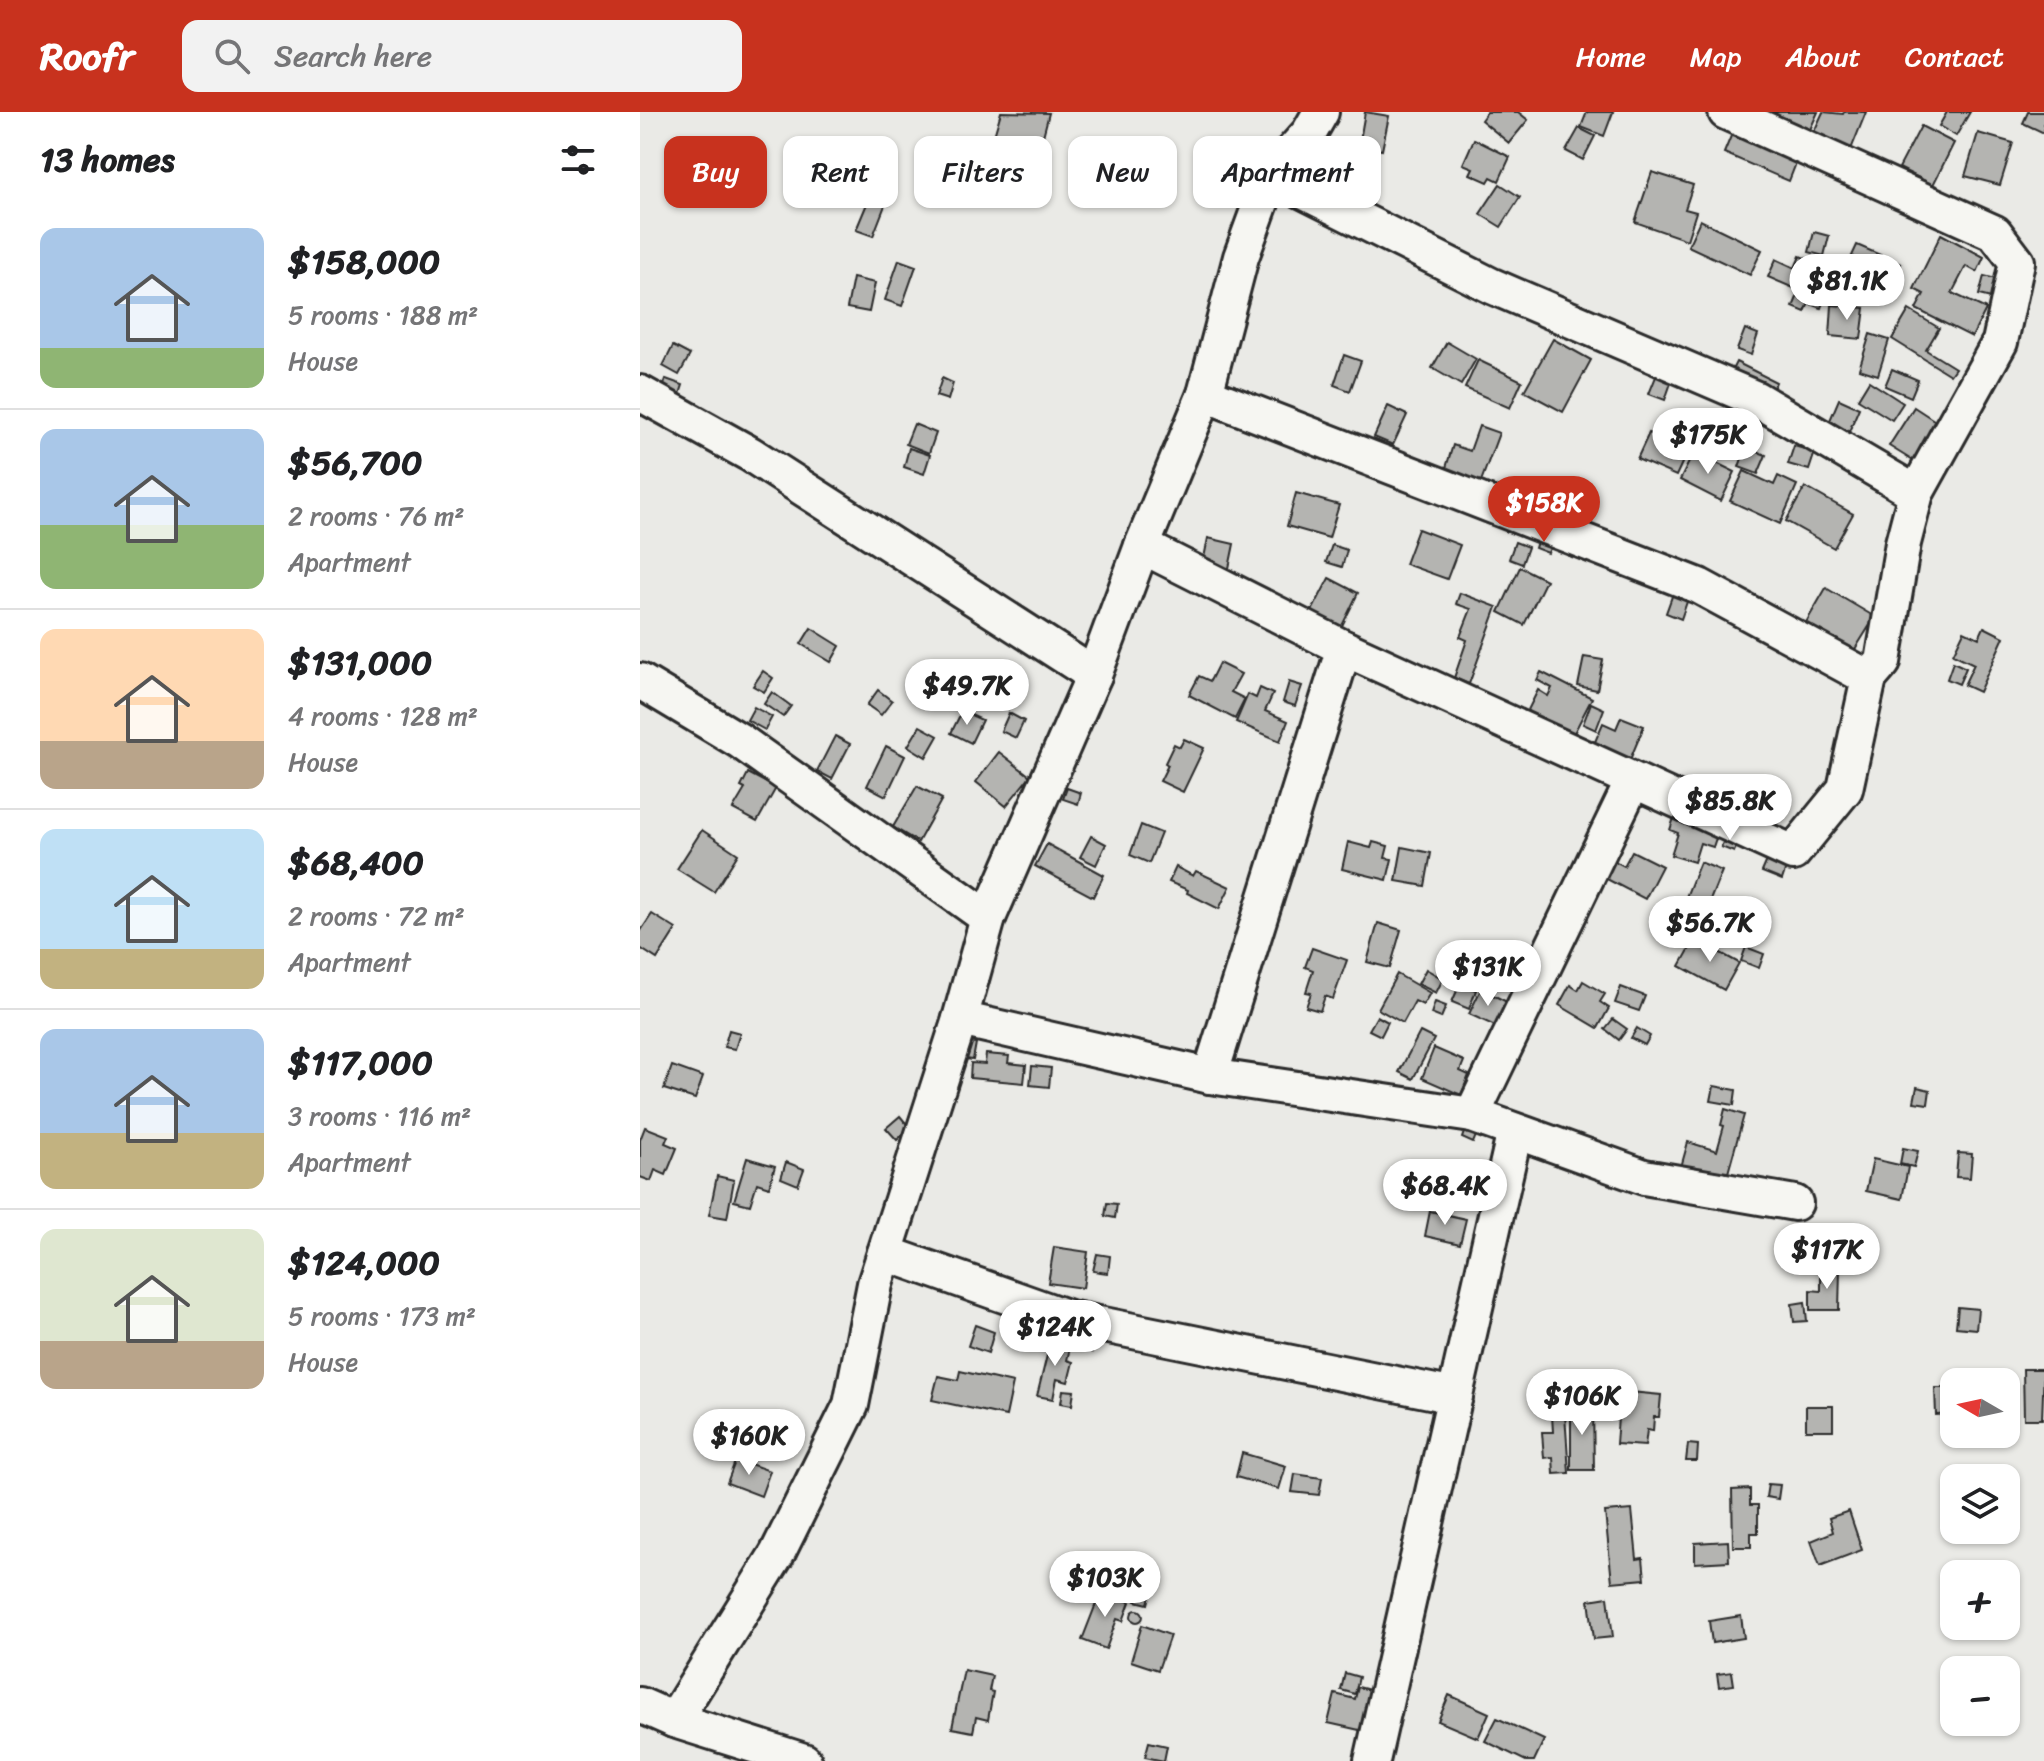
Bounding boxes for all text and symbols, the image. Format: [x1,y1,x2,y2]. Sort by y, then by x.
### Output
search box [182,20,742,92]
text: Roofr [40,23,134,90]
text: Search here [274,29,432,83]
text: Home [1576,32,1646,81]
text: Map [1690,32,1741,81]
text: About [1785,32,1861,81]
text: Contact [1905,32,2004,81]
icon: search [210,34,254,78]
text: 13 homes [40,130,175,190]
chip: Buy [664,136,767,208]
chip: Rent [783,136,898,208]
chip: Filters [914,136,1052,208]
chip: New [1068,136,1177,208]
chip: Apartment [1193,136,1381,208]
icon: filters [556,138,600,182]
text: $158,000 [288,232,440,292]
pin: $81.1K [1782,254,1912,322]
text: $81.1K [1807,257,1887,303]
icon: home [104,260,200,356]
text: 5 rooms · 188 m² [288,292,478,338]
text: House [288,338,358,384]
pin: $175K [1652,408,1764,476]
text: $175K [1670,411,1746,457]
text: $56,700 [288,433,423,493]
icon: home [104,461,200,557]
pin: $158K [1488,476,1600,544]
text: $158K [1506,479,1582,525]
text: 2 rooms · 76 m² [288,493,465,539]
text: Apartment [288,539,411,585]
text: $131,000 [288,633,432,693]
pin: $49.7K [902,659,1032,727]
icon: home [104,661,200,757]
text: $49.7K [923,662,1011,708]
text: 4 rooms · 128 m² [288,693,478,739]
text: House [288,739,358,785]
pin: $85.8K [1665,774,1795,842]
text: $85.8K [1686,777,1774,823]
text: $68,400 [288,833,424,893]
icon: home [104,861,200,957]
text: 2 rooms · 72 m² [288,893,465,939]
pin: $56.7K [1645,896,1775,964]
text: $56.7K [1667,899,1753,945]
text: Apartment [288,939,411,985]
pin: $131K [1432,940,1544,1008]
text: $131K [1453,943,1523,989]
text: $117,000 [288,1033,433,1093]
icon: home [104,1061,200,1157]
text: 3 rooms · 116 m² [288,1093,471,1139]
text: Apartment [288,1139,411,1185]
pin: $68.4K [1380,1159,1510,1227]
text: $68.4K [1401,1162,1489,1208]
pin: $117K [1771,1223,1883,1291]
text: $117K [1792,1226,1862,1272]
text: $124,000 [288,1233,440,1293]
icon: home [104,1261,200,1357]
text: 5 rooms · 173 m² [288,1293,476,1339]
pin: $124K [999,1300,1111,1368]
text: $124K [1017,1303,1093,1349]
text: House [288,1339,358,1385]
north arrow [1940,1368,2020,1448]
map controls [1940,1368,2020,1736]
pin: $106K [1526,1369,1638,1437]
text: $106K [1544,1372,1620,1418]
pin: $160K [693,1409,805,1477]
text: $160K [711,1412,787,1458]
button: layers [1940,1464,2020,1544]
pin: $103K [1049,1551,1161,1619]
text: $103K [1067,1554,1143,1600]
button: + [1940,1560,2020,1640]
button: − [1940,1656,2020,1736]

